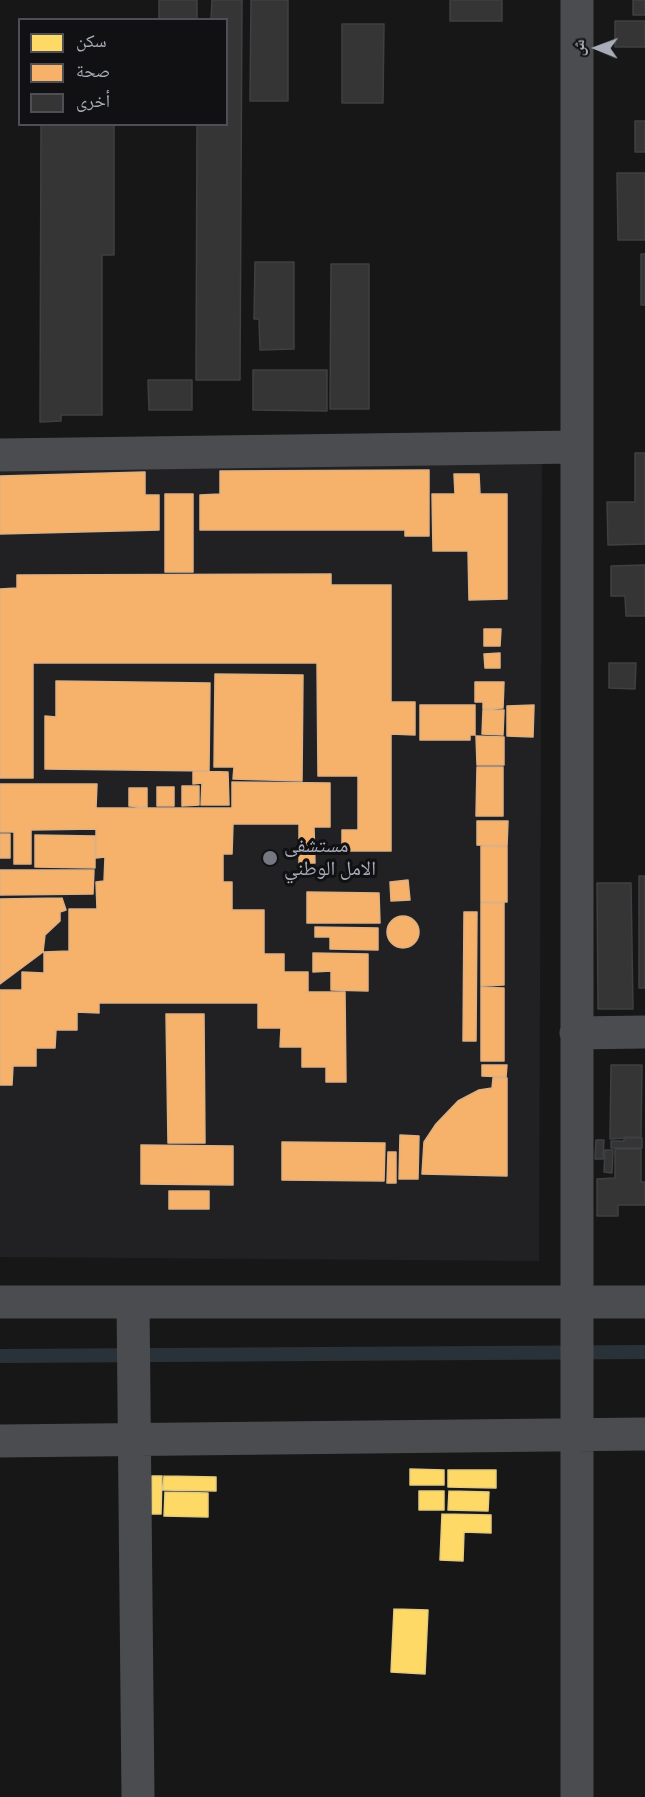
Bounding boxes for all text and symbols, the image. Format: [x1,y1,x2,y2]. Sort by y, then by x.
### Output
legend [18,18,228,126]
north arrow [567,18,627,78]
text: سكن [76,30,107,52]
text: ش [569,39,588,56]
text: صحة [76,60,110,82]
text: أخرى [76,90,110,112]
place label: مستشفى الامل الوطني [284,834,376,881]
marker: مستشفى الامل الوطني [261,849,279,867]

